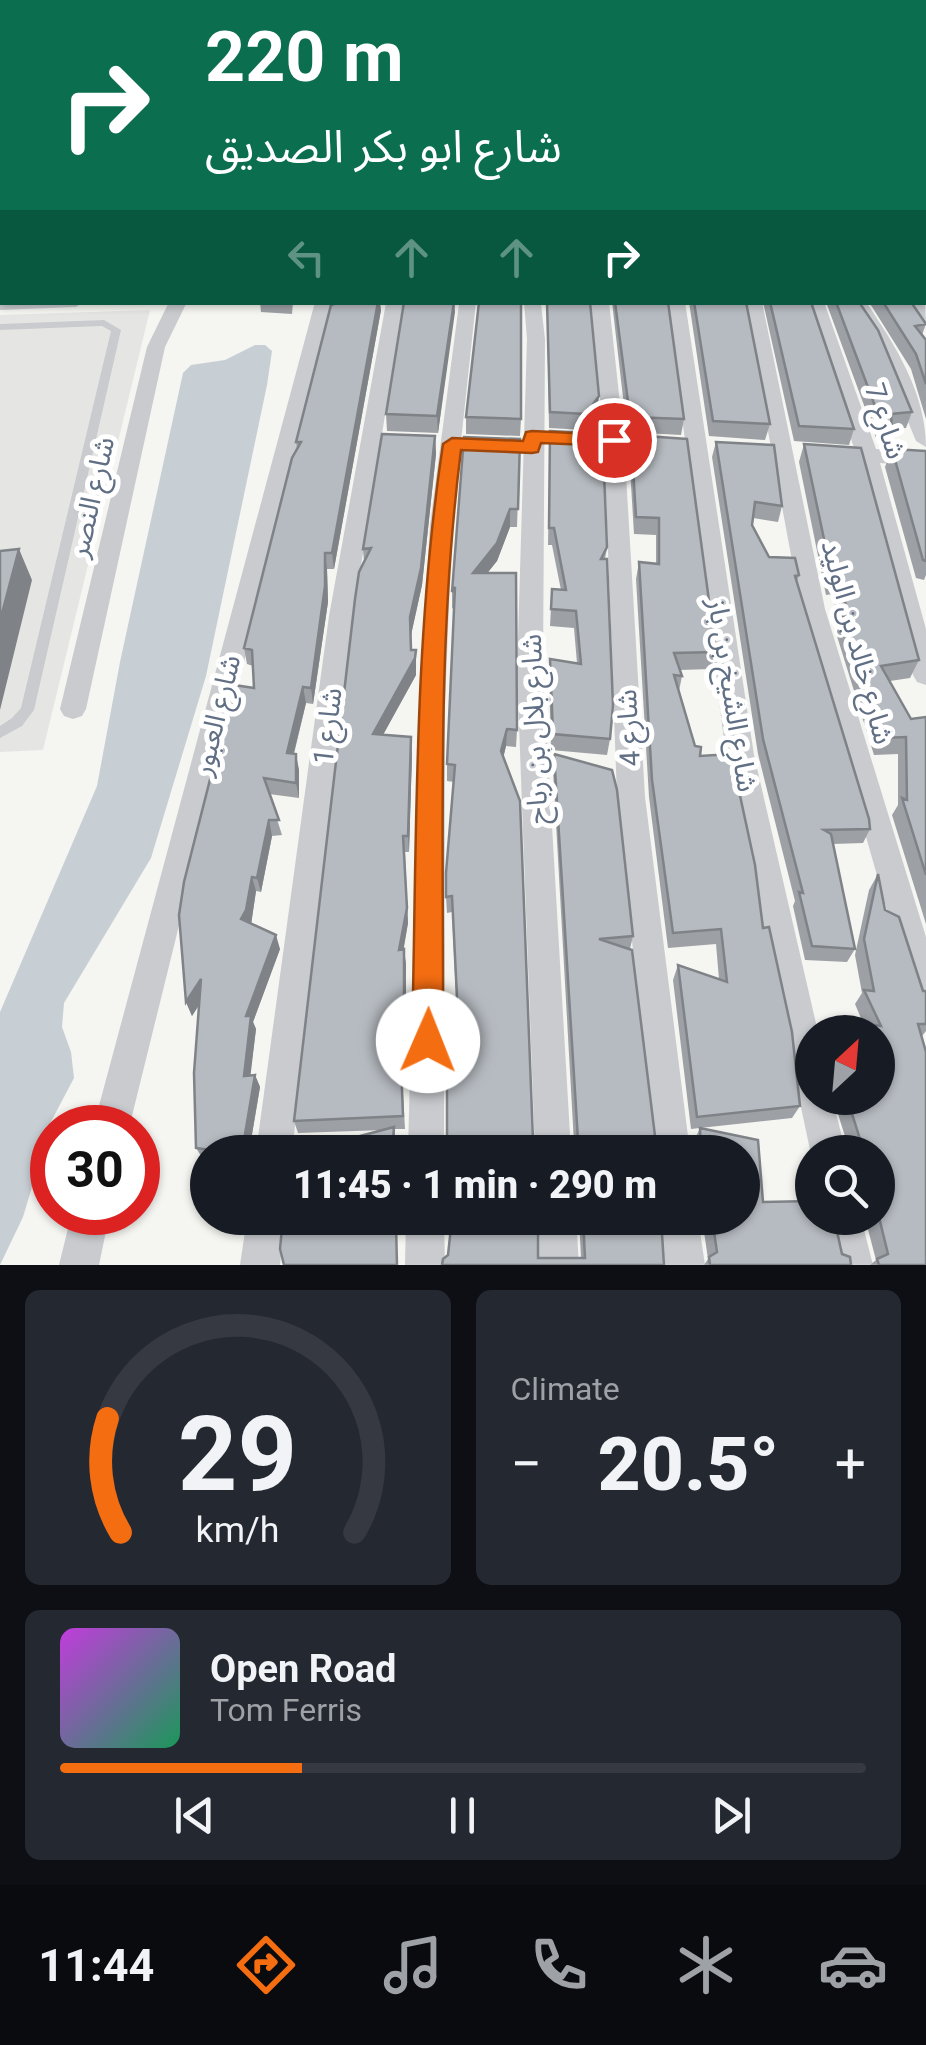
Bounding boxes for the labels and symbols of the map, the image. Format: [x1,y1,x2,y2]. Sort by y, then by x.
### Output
street label: شارع 7 [854,379,913,464]
pin [572,398,657,483]
street label: شارع النصر [61,434,125,562]
street label: شارع خالد بن الوليد [811,536,901,749]
street label: شارع الشيخ بن باز [697,595,764,795]
street label: شارع بلال بن رباح [515,633,558,825]
street label: شارع العبور [185,651,251,781]
street label: شارع 1 [306,686,353,767]
street label: شارع 4 [610,688,651,767]
position arrow [376,989,480,1093]
north arrow [795,1015,895,1115]
speed limit sign: 30 [30,1105,160,1235]

